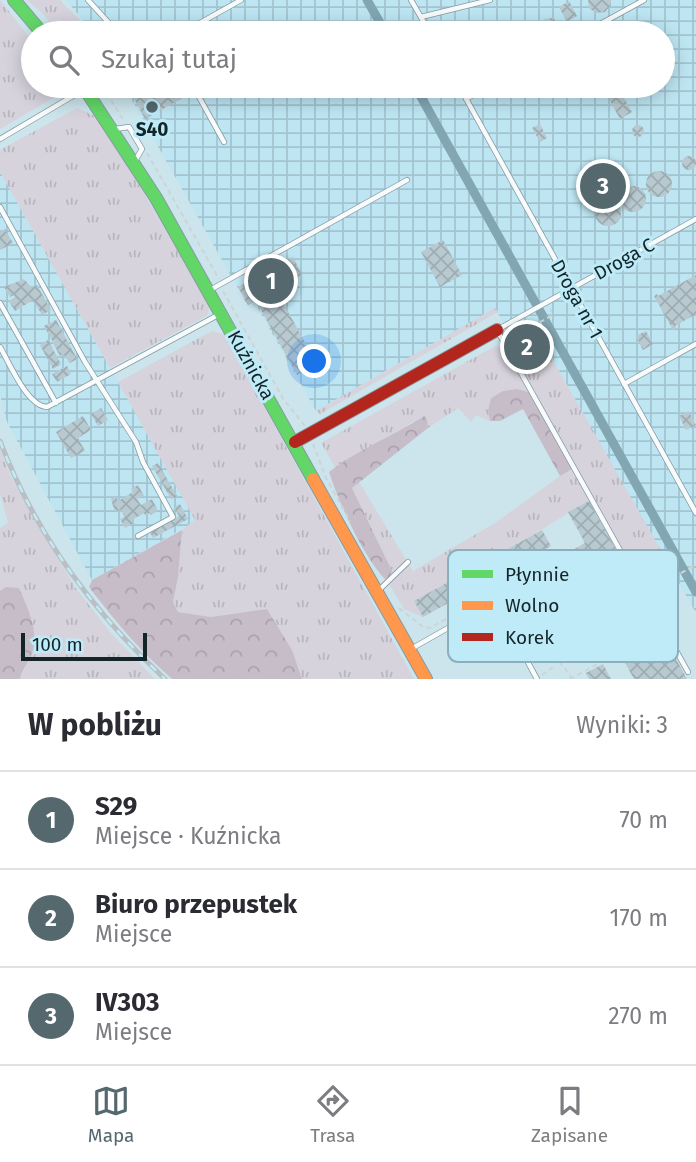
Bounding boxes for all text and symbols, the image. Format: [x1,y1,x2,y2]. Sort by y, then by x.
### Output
search box [21,21,675,98]
icon: search [45,41,83,79]
text: Szukaj tutaj [101,44,237,75]
marker: S40 [144,99,160,115]
place label: S40 [136,118,168,141]
pin: 3 [580,160,626,212]
street label: Droga C [590,233,659,285]
pin: 1 [248,255,294,307]
street label: Droga nr 1 [546,256,608,342]
pin: 2 [504,321,550,373]
street label: Kuźnicka [223,326,279,404]
your location [297,344,331,378]
legend [448,550,678,662]
text: Płynnie [505,563,569,586]
text: Wolno [505,594,559,617]
text: Korek [505,626,554,649]
scale bar [21,630,147,662]
text: 100 m [32,633,83,656]
text: W pobliżu [28,707,162,743]
text: Wyniki: 3 [576,711,668,739]
text: S29 [95,791,137,822]
text: 1 [46,806,56,834]
text: 70 m [619,806,668,834]
text: Miejsce · Kuźnicka [95,822,282,850]
text: Biuro przepustek [95,889,297,920]
text: 2 [45,904,57,932]
text: 170 m [609,904,668,932]
text: Miejsce [95,920,172,948]
text: IV303 [95,987,159,1018]
text: 3 [45,1002,57,1030]
text: 270 m [608,1002,668,1030]
text: Miejsce [95,1018,172,1046]
tab: Mapa [88,1082,134,1147]
tab: Trasa [310,1082,355,1147]
tab: Zapisane [531,1082,608,1147]

